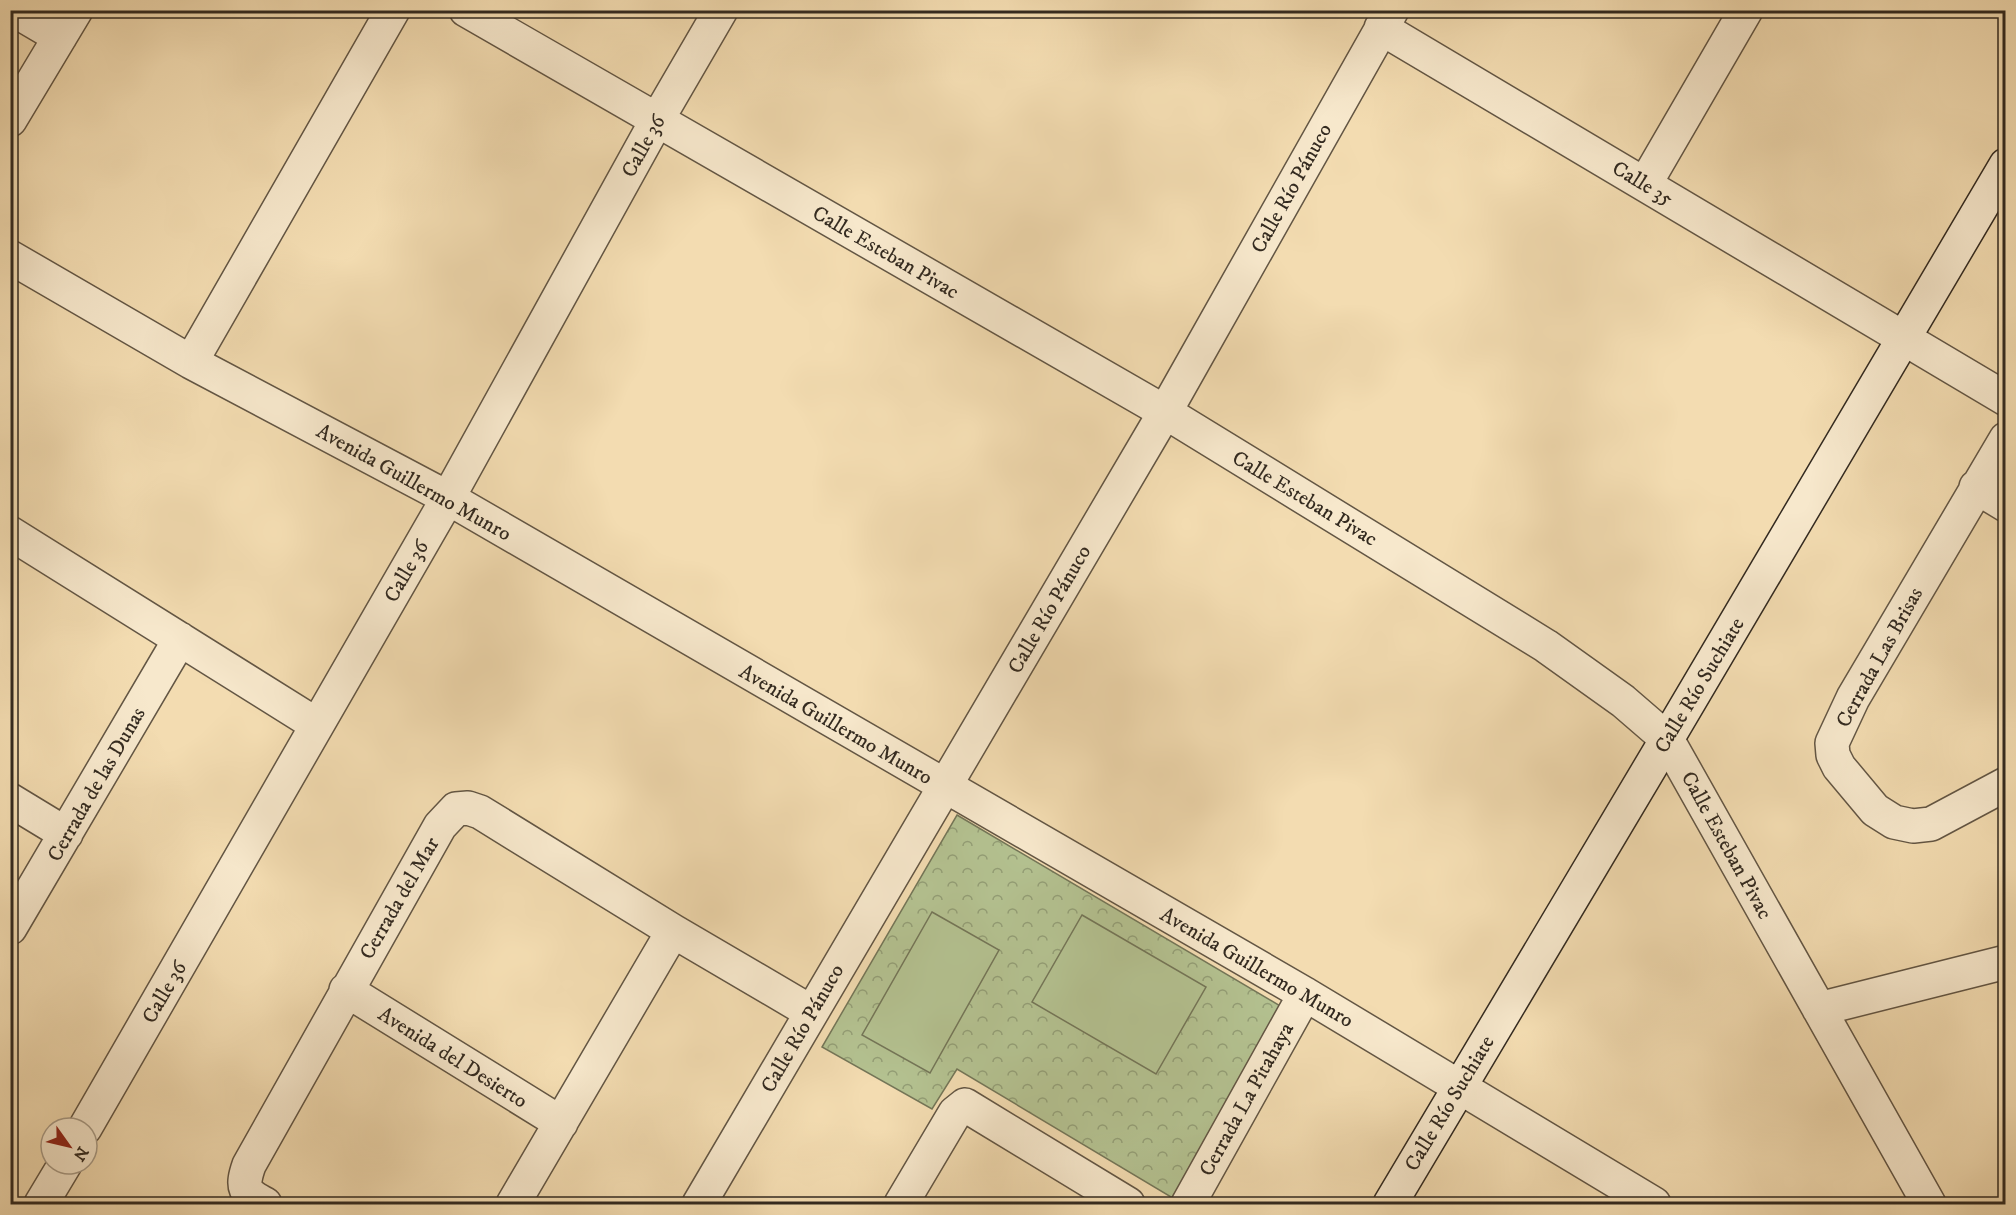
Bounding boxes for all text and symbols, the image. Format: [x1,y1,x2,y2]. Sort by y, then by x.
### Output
street label: Calle 36 [616,110,672,182]
street label: Calle Río Pánuco [1246,119,1338,258]
street label: Calle 35 [1607,155,1678,212]
street label: Calle Esteban Pivac [808,200,963,305]
street label: Avenida Guillermo Munro [312,418,516,547]
street label: Calle Esteban Pivac [1227,445,1382,552]
street label: Calle 36 [379,535,436,607]
street label: Calle Río Pánuco [1003,541,1097,678]
street label: Cerrada Las Brisas [1831,583,1929,732]
street label: Calle Río Suchiate [1649,613,1751,758]
street label: Avenida Guillermo Munro [734,659,937,791]
street label: Cerrada de las Dunas [42,703,152,866]
street label: Calle Esteban Pivac [1675,767,1777,924]
street label: Cerrada del Mar [354,833,445,964]
street label: Avenida Guillermo Munro [1155,902,1358,1034]
street label: Calle 36 [137,956,194,1028]
street label: Calle Río Pánuco [756,960,850,1097]
street label: Avenida del Desierto [373,1001,532,1114]
street label: Cerrada La Pitahaya [1194,1018,1300,1181]
street label: Calle Río Suchiate [1399,1031,1501,1176]
north arrow [39,1116,99,1176]
text: N [69,1143,93,1165]

